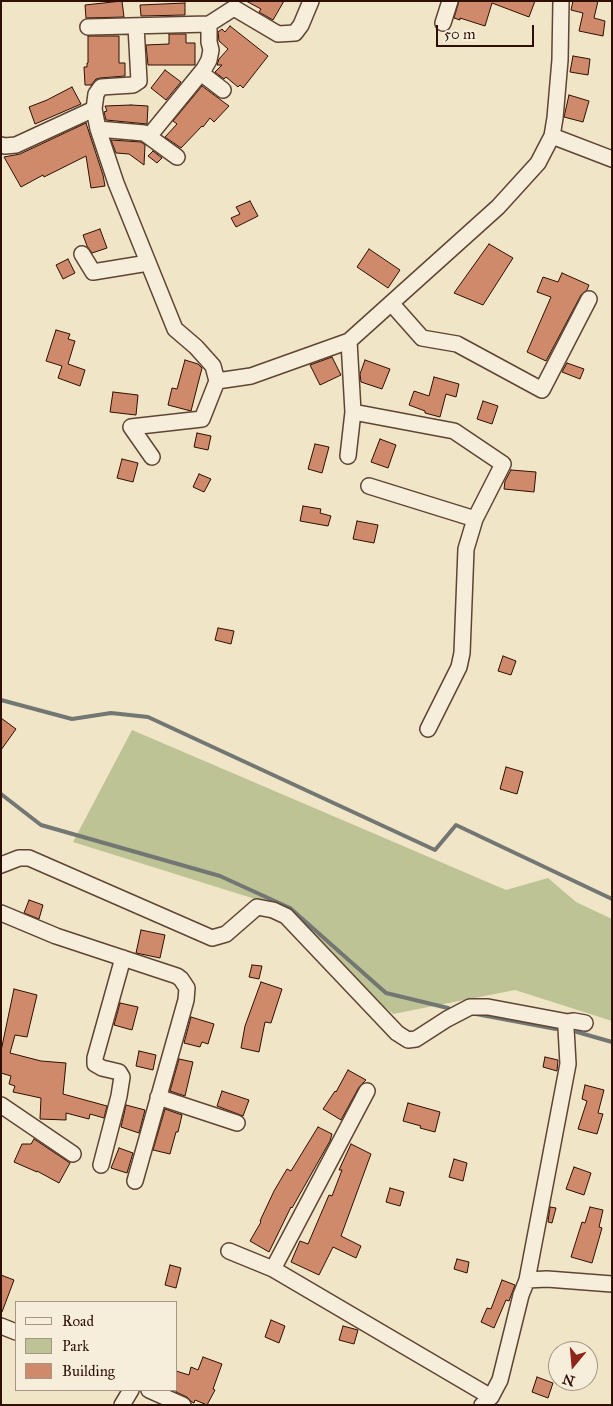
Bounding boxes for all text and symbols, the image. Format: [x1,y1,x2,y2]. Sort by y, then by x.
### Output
scale bar [438,15,536,47]
text: 50 m [444,25,476,43]
legend [15,1301,178,1391]
text: Road [62,1312,94,1330]
text: Park [62,1337,89,1355]
north arrow [548,1341,598,1391]
text: Building [62,1362,115,1380]
text: N [561,1370,577,1390]

